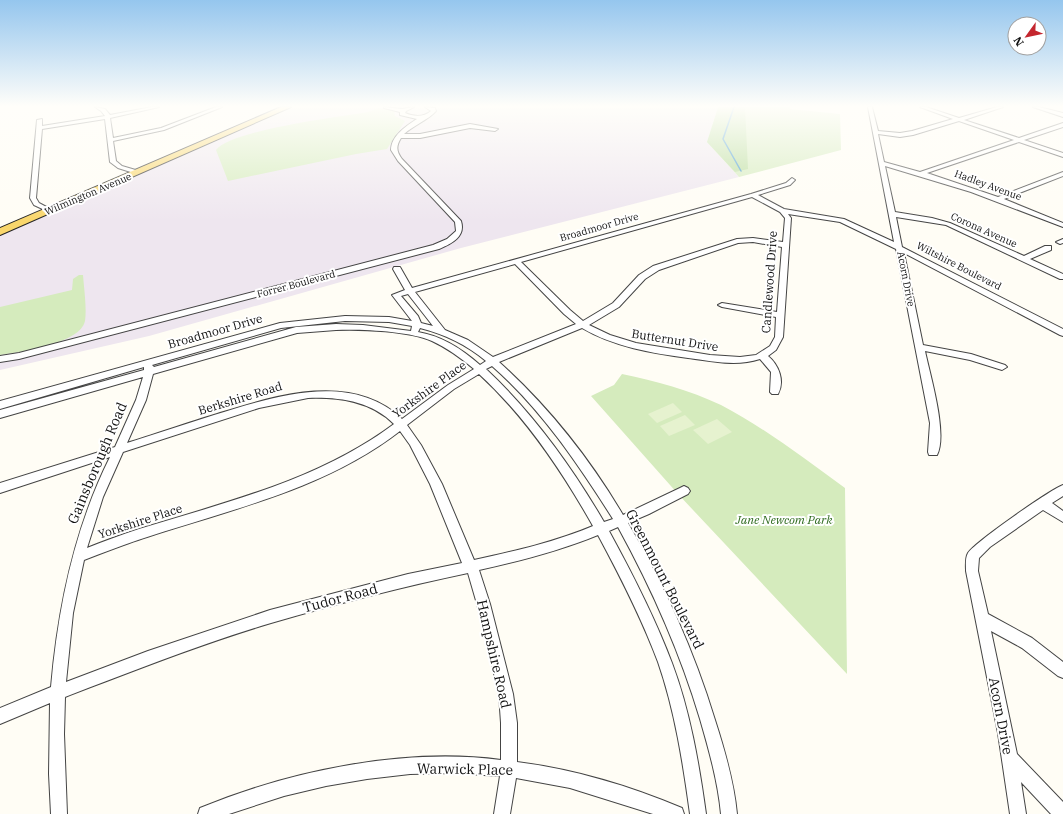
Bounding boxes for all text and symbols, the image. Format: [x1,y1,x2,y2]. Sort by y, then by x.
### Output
north arrow [1007,16,1047,56]
text: N [1010,34,1027,49]
street label: Hadley Avenue [953,167,1023,203]
street label: Wilmington Avenue [43,170,133,218]
street label: Broadmoor Drive [558,210,640,244]
street label: Corona Avenue [949,210,1019,250]
street label: Candlewood Drive [758,230,780,334]
street label: Wiltshire Boulevard [914,239,1004,293]
street label: Acorn Drive [894,250,918,308]
street label: Forrer Boulevard [255,267,337,301]
street label: Broadmoor Drive [166,310,264,352]
street label: Butternut Drive [630,326,720,354]
street label: Yorkshire Place [389,357,469,421]
street label: Berkshire Road [196,378,284,418]
street label: Gainsborough Road [63,399,131,526]
street label: Yorkshire Place [96,500,184,542]
street label: Greenmount Boulevard [622,506,708,652]
park label: Jane Newcom Park [734,512,833,527]
street label: Tudor Road [301,579,380,617]
street label: Hampshire Road [473,598,515,711]
street label: Acorn Drive [985,676,1017,756]
street label: Warwick Place [417,759,513,779]

